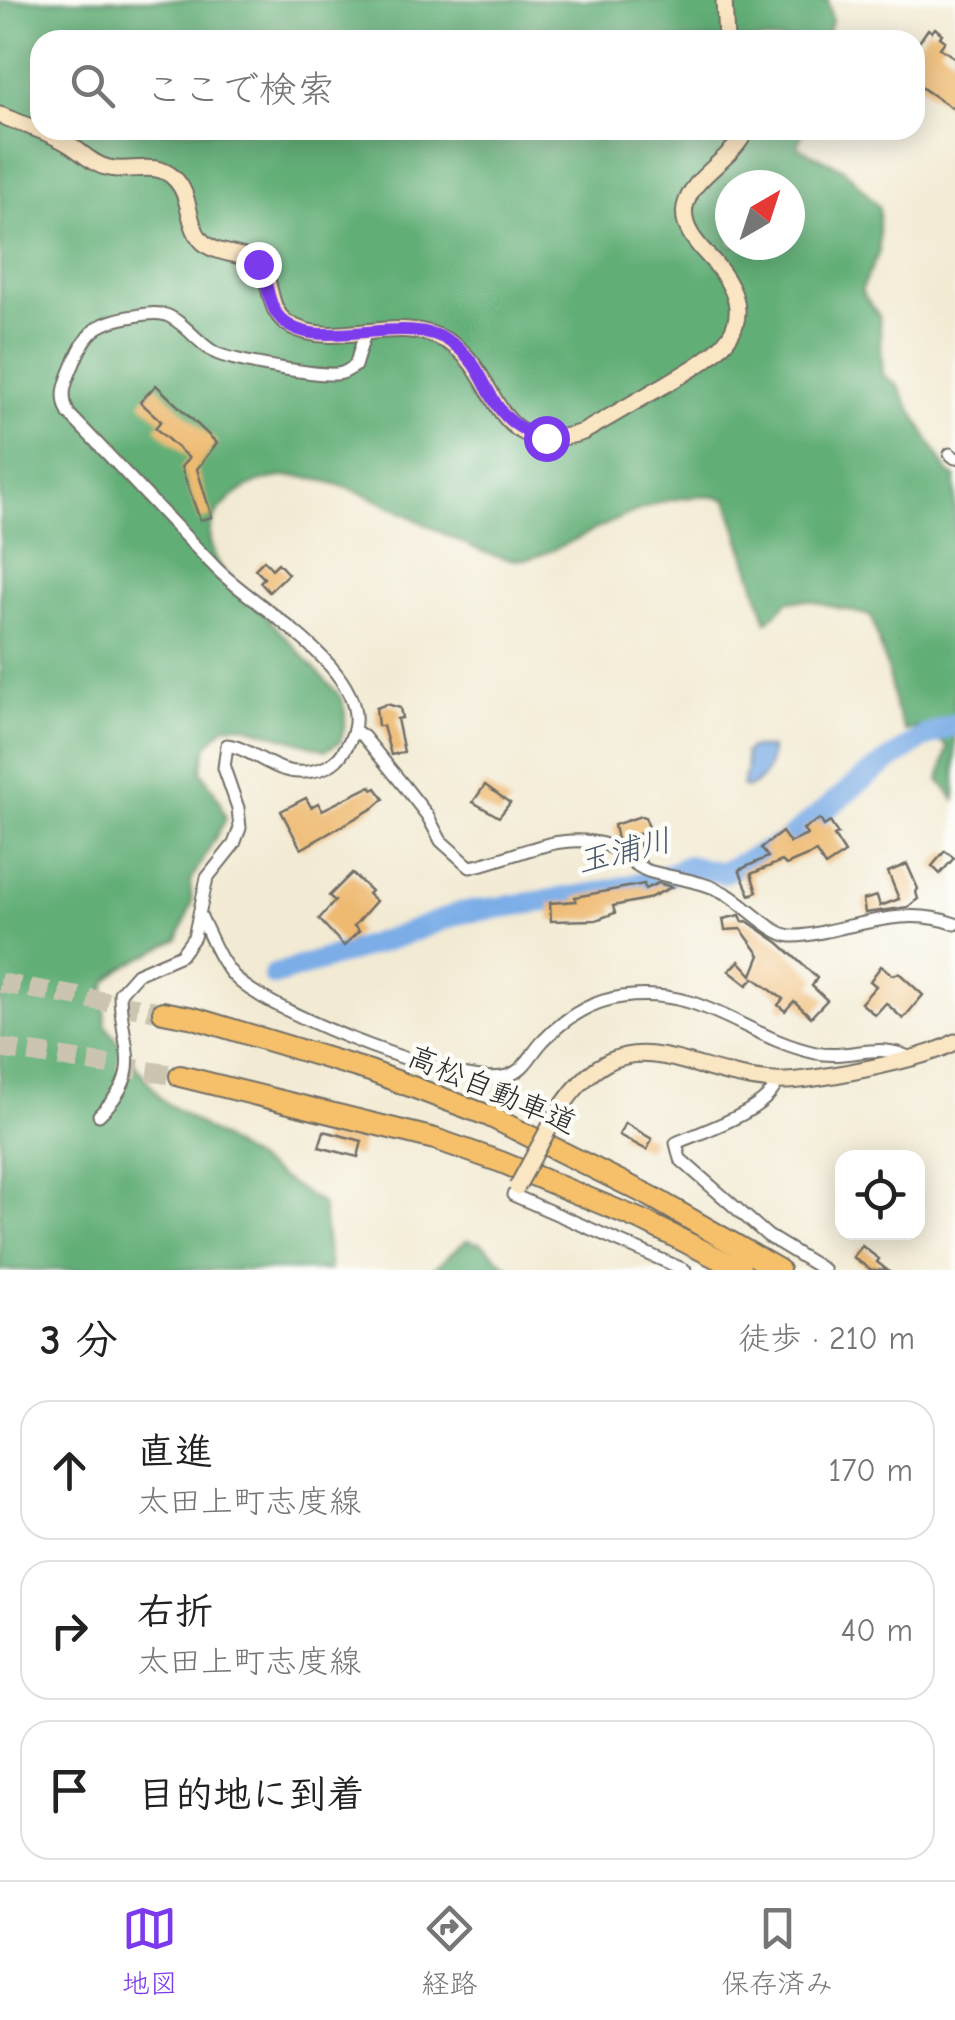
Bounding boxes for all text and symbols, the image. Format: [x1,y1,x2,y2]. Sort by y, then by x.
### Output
search box [30,30,925,140]
icon: search [65,58,120,113]
text: ここで検索 [145,68,335,112]
north arrow [715,170,805,260]
route end [236,242,282,288]
route start [524,416,570,462]
water label: 玉浦川 [573,821,675,881]
street label: 高松自動車道 [402,1039,582,1141]
map controls [835,1150,925,1240]
button: locate [835,1150,925,1240]
text: 3 分 [40,1316,118,1365]
text: 徒歩 · 210 m [738,1320,915,1357]
text: 直進 [137,1430,213,1474]
icon: ahead [42,1443,97,1498]
text: 170 m [829,1452,913,1489]
text: 太田上町志度線 [137,1483,361,1520]
text: 右折 [137,1590,213,1634]
icon: right [42,1603,97,1658]
text: 40 m [841,1612,913,1649]
text: 太田上町志度線 [137,1643,361,1680]
icon: arrive [42,1763,97,1818]
text: 目的地に到着 [137,1773,365,1817]
tab: 地図 [122,1901,178,2001]
tab: 経路 [421,1901,477,2001]
tab: 保存済み [721,1901,833,2001]

